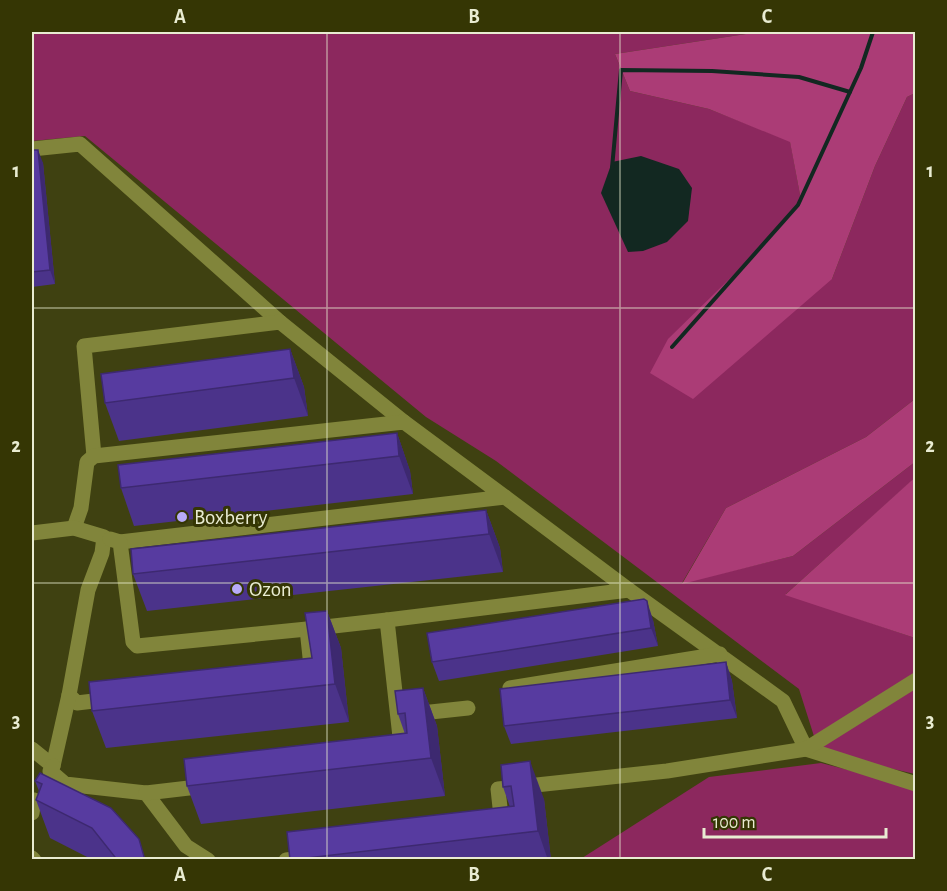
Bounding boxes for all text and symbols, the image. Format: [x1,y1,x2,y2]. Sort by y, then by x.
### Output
text: A [174,7,186,27]
text: B [468,7,480,27]
text: C [762,7,773,27]
text: 1 [12,161,20,181]
text: 1 [926,161,934,181]
text: 2 [11,436,21,456]
text: 2 [925,436,935,456]
place label: Boxberry [194,507,267,528]
marker: Boxberry [175,510,189,524]
place label: Ozon [249,579,292,600]
marker: Ozon [230,582,244,596]
text: 3 [12,711,20,731]
text: 3 [926,711,934,731]
scale bar [704,801,886,839]
text: 100 m [713,814,756,832]
text: A [174,865,186,885]
text: B [468,865,480,885]
text: C [762,865,773,885]

